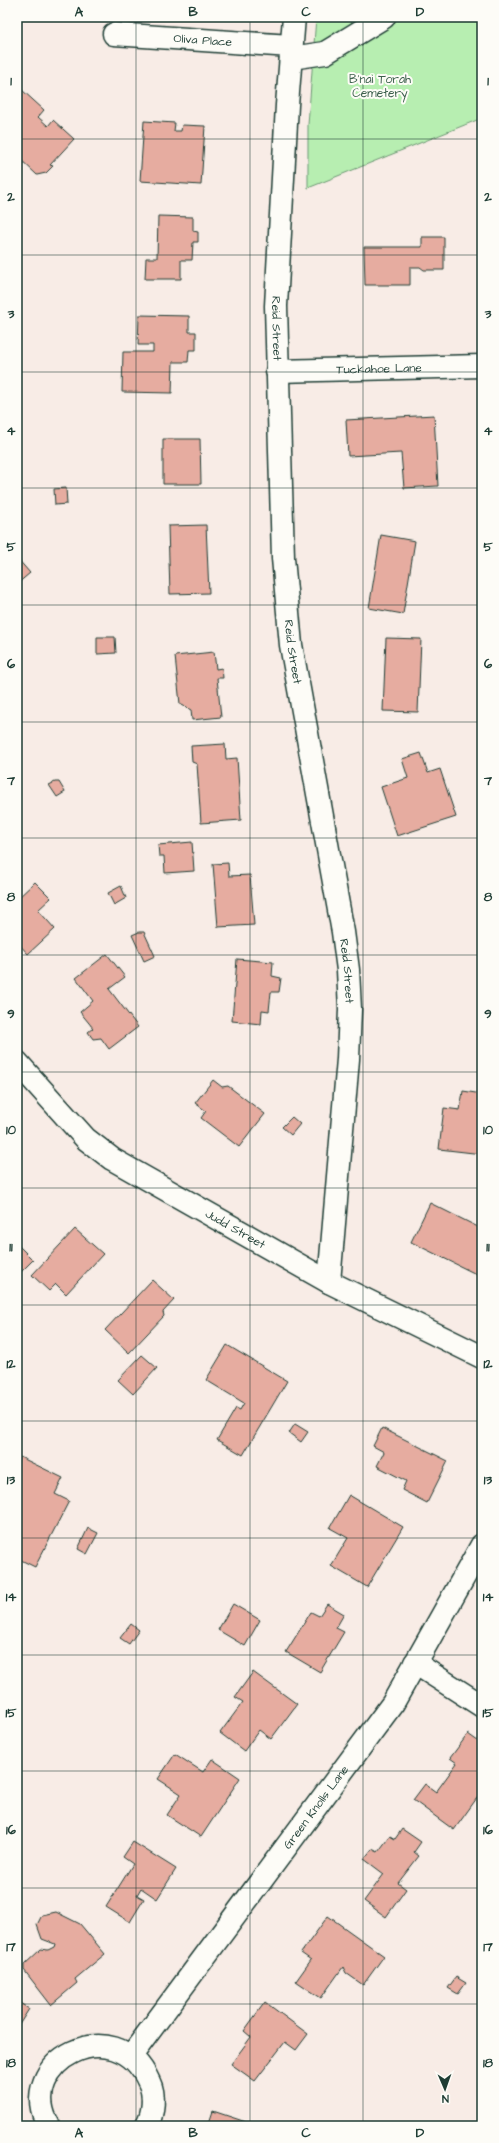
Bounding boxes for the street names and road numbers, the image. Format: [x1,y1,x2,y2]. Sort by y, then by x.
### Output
street label: Oliva Place [173,30,233,51]
street label: Reid Street [267,296,286,361]
street label: Tuckahoe Lane [336,359,422,378]
street label: Reid Street [280,619,306,685]
street label: Reid Street [335,938,358,1004]
street label: Judd Street [202,1205,269,1253]
street label: Green Knolls Lane [279,1761,353,1852]

